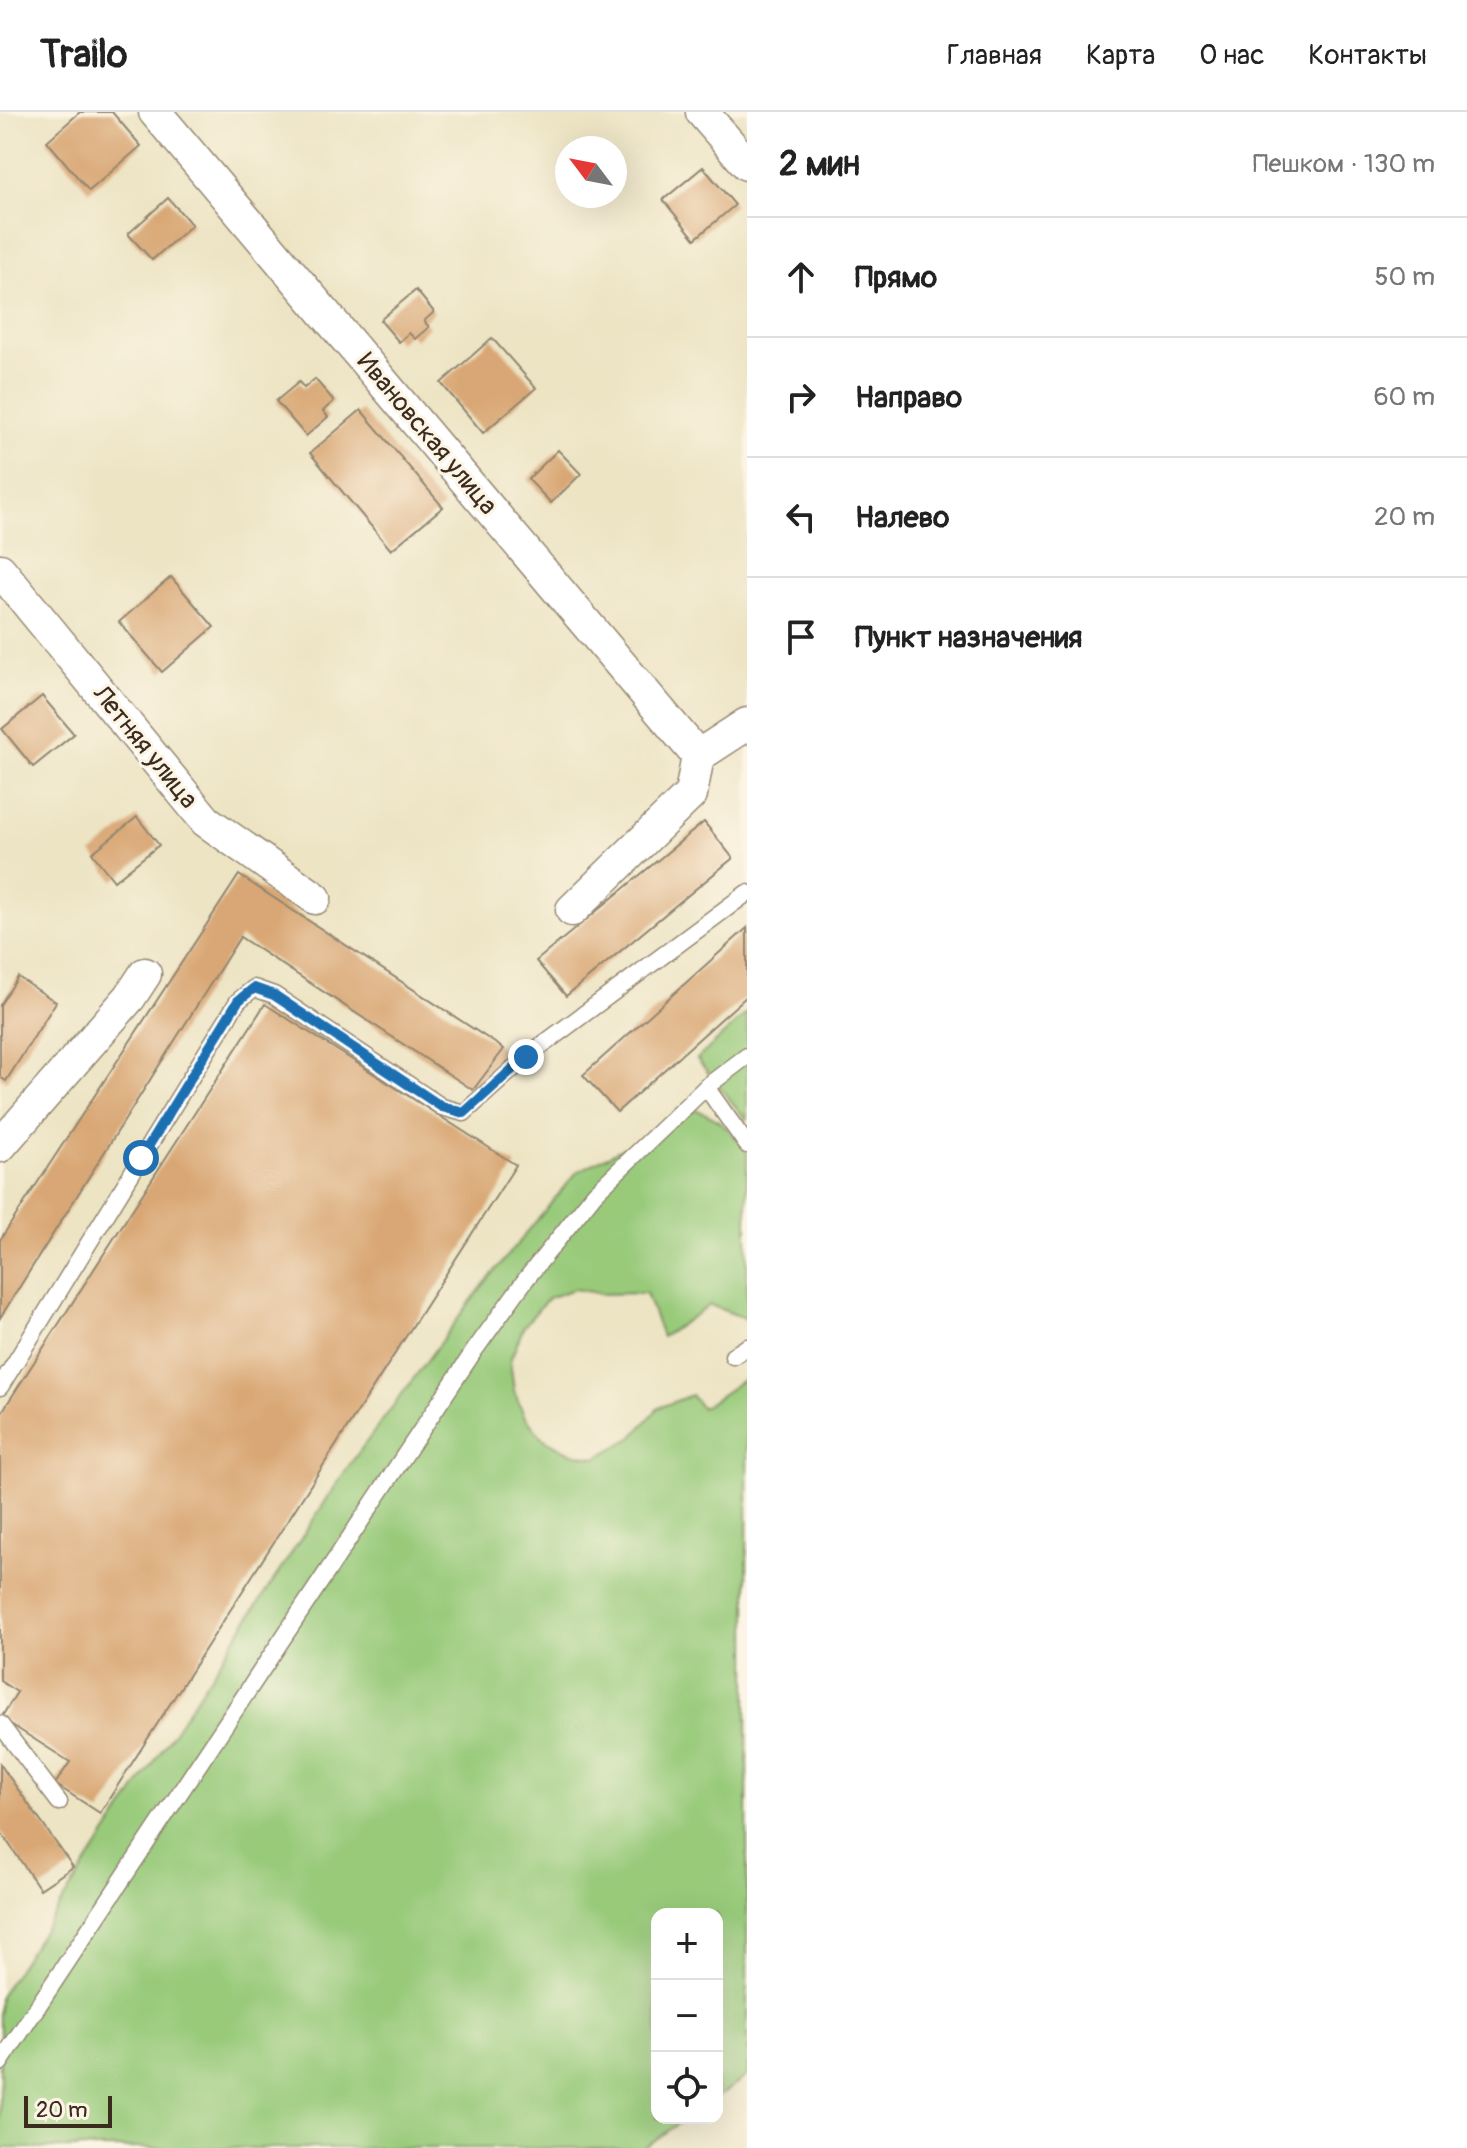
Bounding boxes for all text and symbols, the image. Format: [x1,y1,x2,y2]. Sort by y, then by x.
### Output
text: Trailo [40,31,127,79]
text: Главная [947,38,1042,73]
text: Карта [1086,38,1155,73]
text: О нас [1199,38,1264,73]
text: Контакты [1308,38,1427,73]
north arrow [555,136,627,208]
text: 2 мин [779,143,860,186]
text: Пешком · 130 m [1253,148,1435,180]
icon: ahead [779,255,823,299]
text: Прямо [855,259,937,296]
text: 50 m [1374,261,1435,293]
street label: Ивановская улица [350,347,504,521]
icon: right [779,375,823,419]
text: Направо [855,379,962,416]
text: 60 m [1373,381,1435,413]
icon: left [779,495,823,539]
text: Налево [855,499,949,536]
text: 20 m [1374,501,1435,533]
icon: arrive [779,615,823,659]
text: Пункт назначения [855,619,1082,656]
street label: Летняя улица [85,678,204,815]
route end [508,1039,544,1075]
route start [123,1140,159,1176]
map controls [651,1908,723,2124]
button: + [651,1908,723,1980]
button: − [651,1980,723,2052]
button: locate [651,2052,723,2124]
scale bar [24,2092,112,2128]
text: 20 m [36,2096,88,2124]

